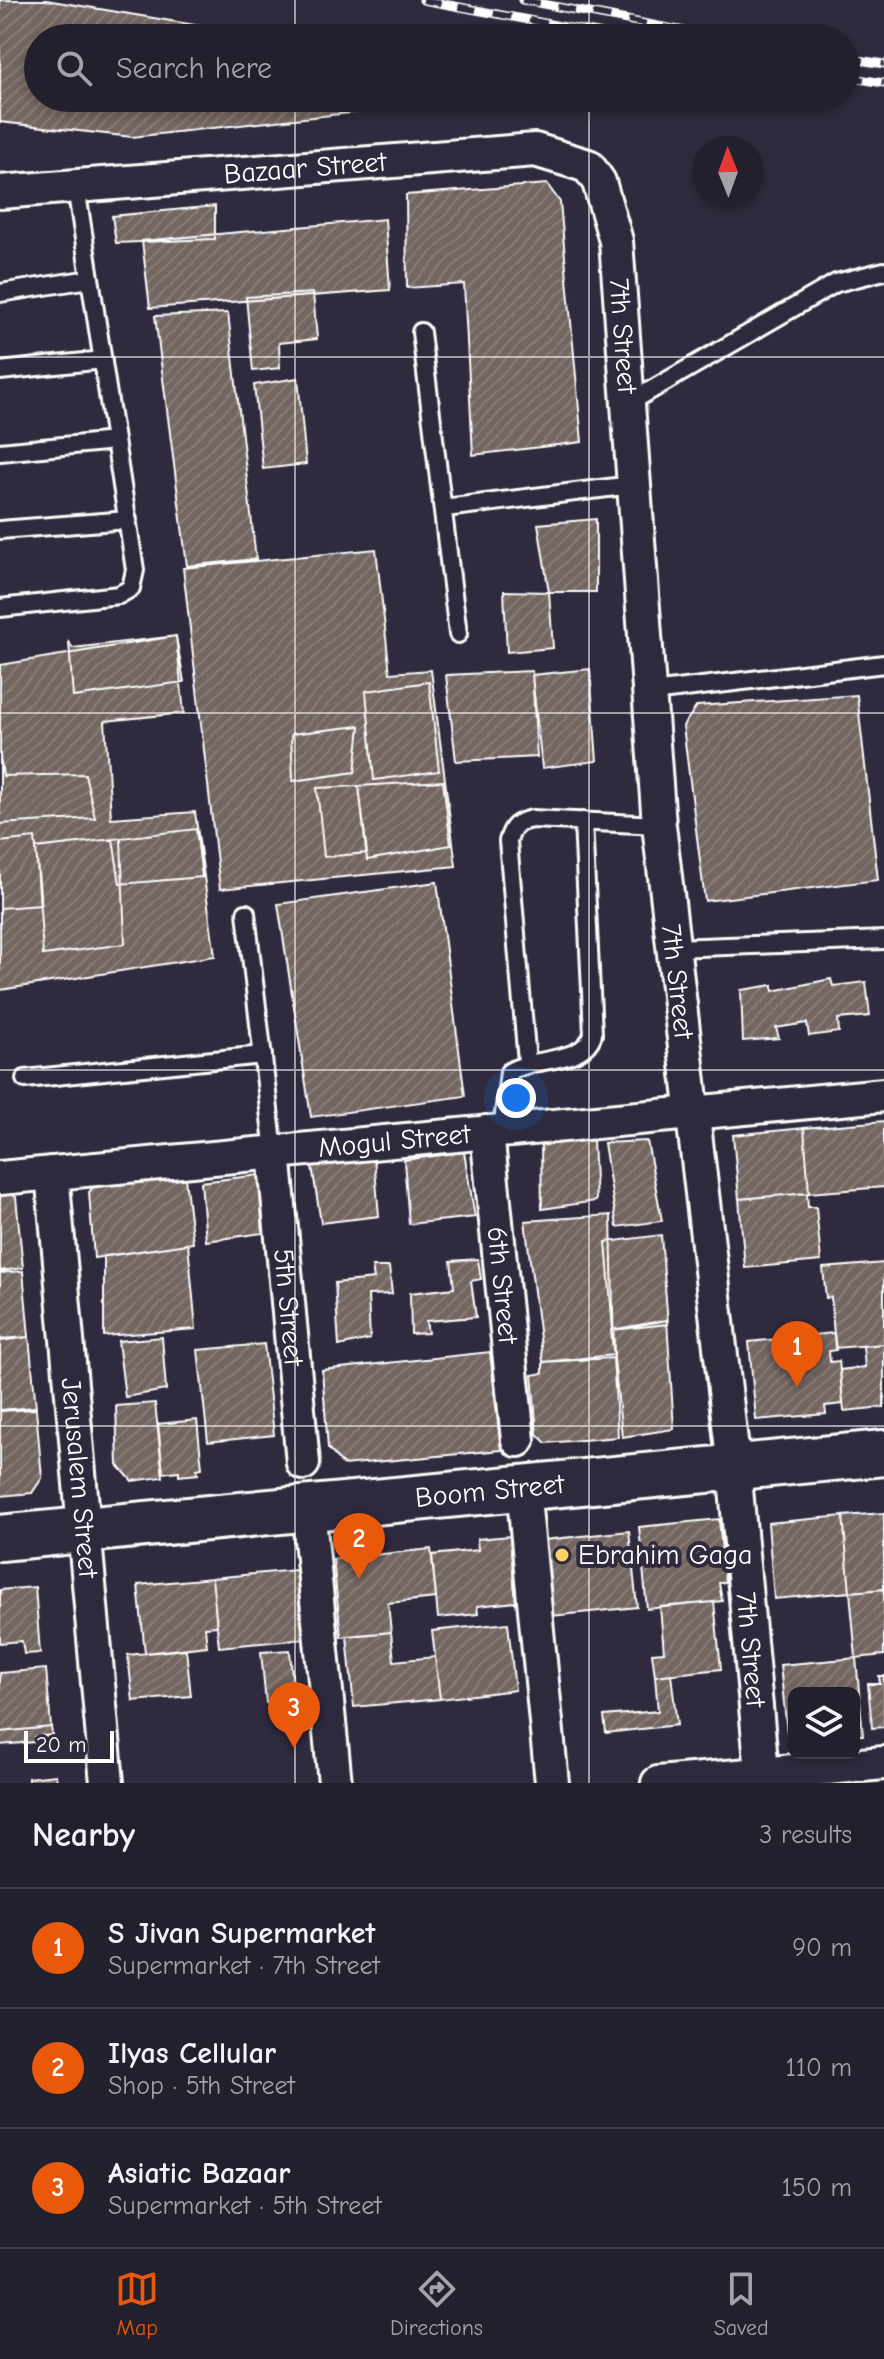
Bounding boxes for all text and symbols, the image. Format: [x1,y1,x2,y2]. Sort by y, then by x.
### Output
search box [24,24,860,112]
icon: search [52,46,96,90]
text: Search here [116,51,272,86]
north arrow [692,136,764,208]
street label: Bazaar Street [223,146,388,190]
street label: 7th Street [603,277,643,396]
street label: 7th Street [655,922,700,1042]
your location [496,1078,536,1118]
street label: Mogul Street [317,1118,473,1164]
street label: 6th Street [481,1225,524,1346]
street label: 5th Street [267,1247,310,1368]
pin: 1 [771,1321,823,1387]
street label: Jerusalem Street [55,1376,105,1580]
street label: Boom Street [414,1468,567,1514]
pin: 2 [333,1513,385,1579]
place label: Ebrahim Gaga [578,1539,753,1571]
marker: Ebrahim Gaga [553,1546,571,1564]
street label: 7th Street [730,1590,772,1710]
pin: 3 [268,1682,320,1748]
map controls [788,1687,860,1759]
button: layers [788,1687,860,1759]
scale bar [24,1727,114,1763]
text: 20 m [36,1732,86,1758]
text: Nearby [32,1815,135,1855]
text: 3 results [759,1820,852,1850]
text: S Jivan Supermarket [108,1916,375,1951]
text: 1 [53,1933,63,1963]
text: 90 m [792,1933,852,1963]
text: Supermarket · 7th Street [108,1951,380,1981]
text: Ilyas Cellular [108,2036,276,2071]
text: 2 [52,2053,64,2083]
text: 110 m [785,2053,852,2083]
text: Shop · 5th Street [108,2071,295,2101]
text: Asiatic Bazaar [108,2156,290,2191]
text: 3 [52,2173,64,2203]
text: 150 m [782,2173,852,2203]
text: Supermarket · 5th Street [108,2191,382,2221]
tab: Map [115,2267,159,2341]
tab: Directions [390,2267,483,2341]
tab: Saved [714,2267,769,2341]

